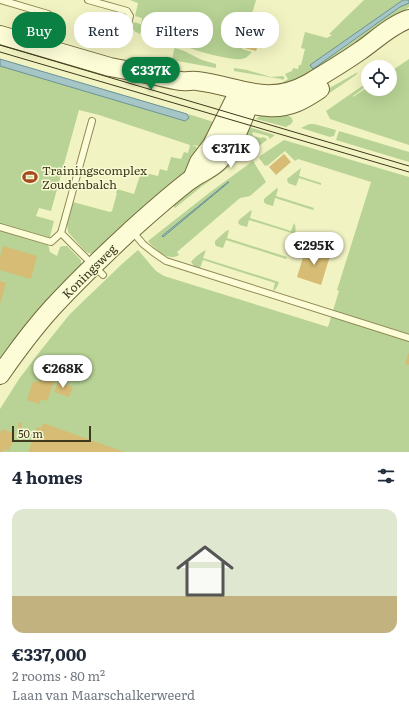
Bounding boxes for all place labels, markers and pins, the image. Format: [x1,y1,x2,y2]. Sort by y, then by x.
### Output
pin: €337K [123,57,179,91]
pin: €371K [203,135,259,169]
place label: Trainingscomplex Zoudenbalch [42,161,147,193]
sports icon: Trainingscomplex Zoudenbalch [21,168,39,186]
pin: €295K [286,232,342,266]
pin: €268K [35,355,91,389]

